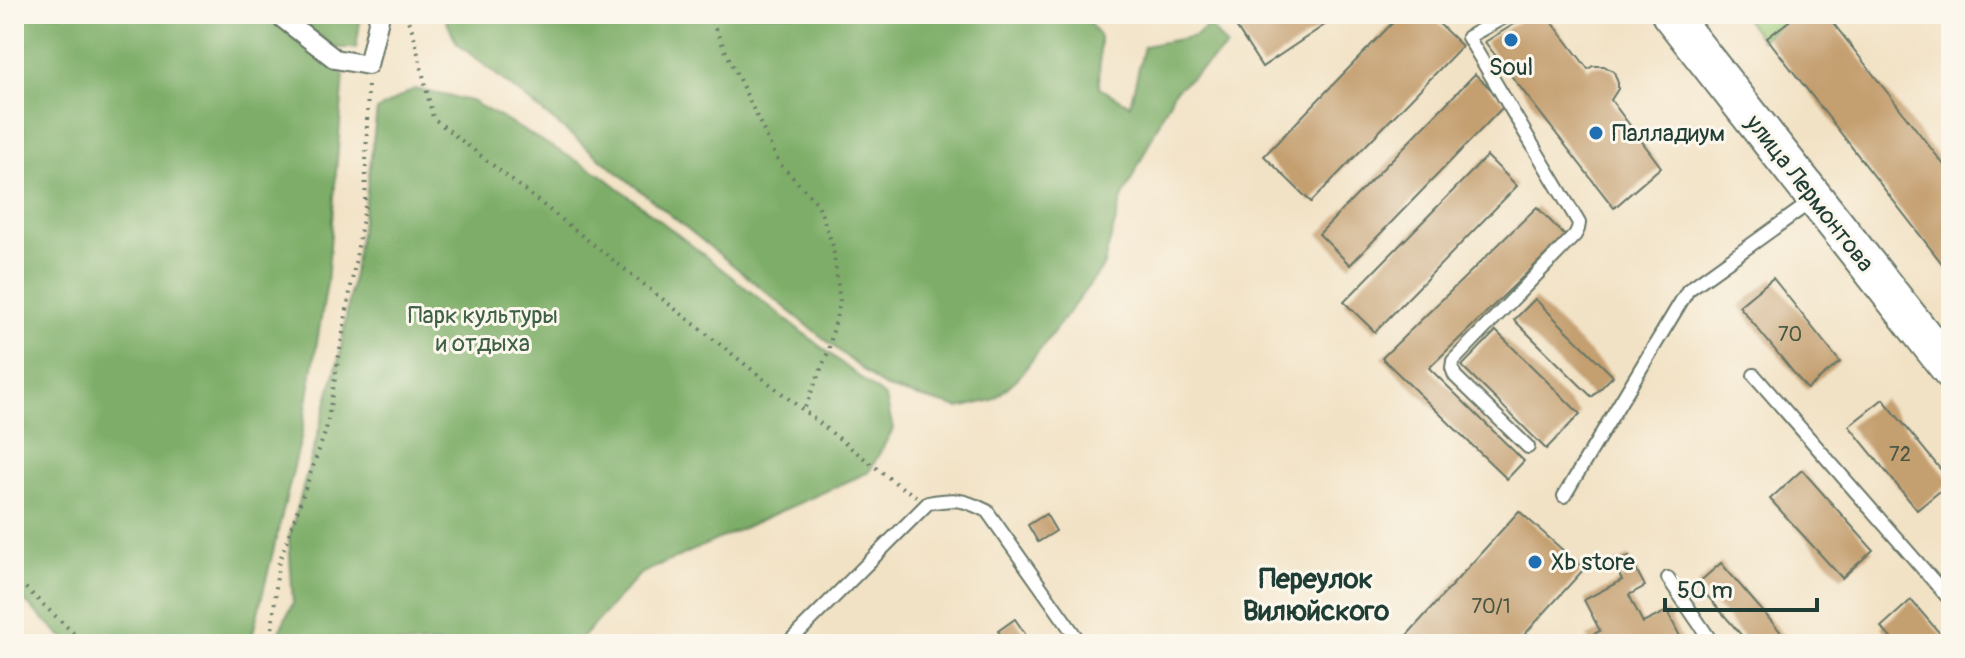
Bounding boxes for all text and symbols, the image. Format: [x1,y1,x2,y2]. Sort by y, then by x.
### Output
marker: Soul [1502,31,1520,49]
place label: Soul [1489,53,1533,82]
street label: улица Лермонтова [1739,108,1880,278]
place label: Палладиум [1612,119,1725,148]
marker: Палладиум [1587,124,1605,142]
park label: Парк культуры и отдыха [408,301,558,358]
house number: 70 [1778,322,1802,347]
house number: 72 [1889,442,1911,467]
place label: Xb store [1551,548,1635,577]
marker: Xb store [1526,553,1544,571]
district label: Переулок Вилюйского [1243,562,1389,629]
scale bar [1665,562,1817,612]
text: 50 m [1677,576,1733,605]
house number: 70/1 [1471,594,1511,619]

